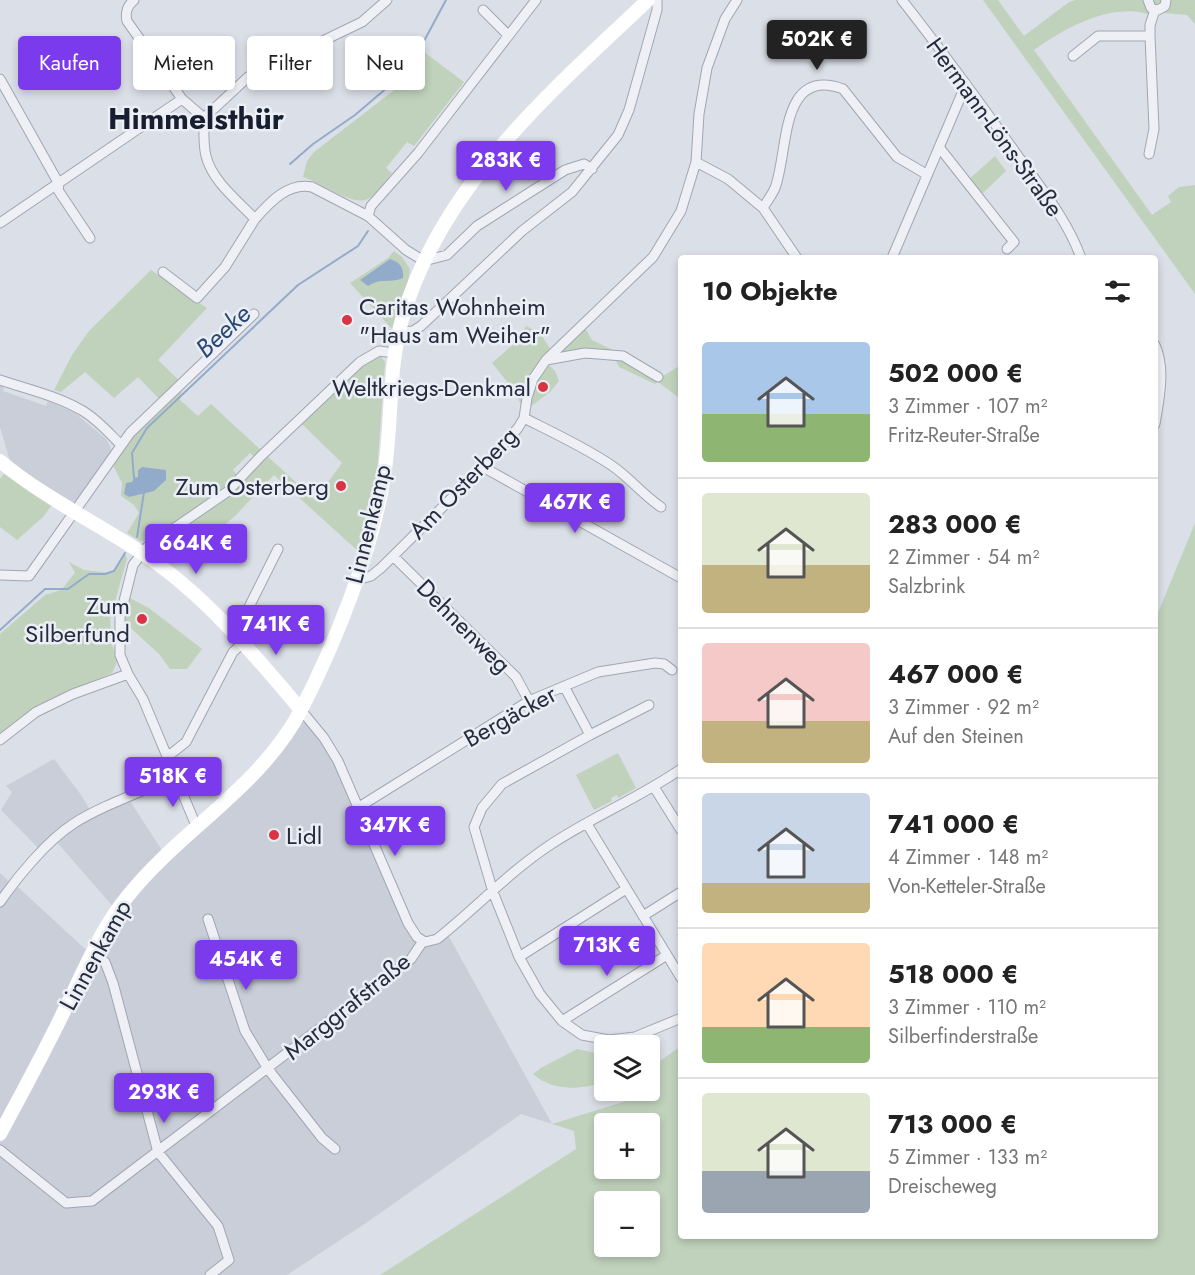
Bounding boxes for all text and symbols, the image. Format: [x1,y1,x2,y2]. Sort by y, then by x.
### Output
pin: 502K € [768,20,866,71]
text: 502K € [781,25,853,54]
street label: Hermann-Löns-Straße [918,30,1072,224]
chip: Kaufen [18,36,121,90]
chip: Mieten [133,36,235,90]
chip: Filter [247,36,333,90]
chip: Neu [345,36,425,90]
district label: Himmelsthür [108,97,285,140]
pin: 283K € [457,141,555,192]
text: 283K € [470,146,542,175]
text: 10 Objekte [702,272,838,310]
icon: filters [1101,275,1134,308]
place label: Caritas Wohnheim "Haus am Weiher" [359,289,551,352]
water label: Beeke [187,295,259,367]
marker: Caritas Wohnheim "Haus am Weiher" [340,313,354,327]
text: 502 000 € [888,354,1023,392]
icon: home [750,366,822,438]
place label: Weltkriegs-Denkmal [332,370,531,405]
marker: Weltkriegs-Denkmal [536,380,550,394]
text: 3 Zimmer · 107 m² [888,392,1047,421]
street label: Am Osterberg [400,419,526,547]
text: Fritz-Reuter-Straße [888,421,1040,450]
street label: Linnenkamp [336,461,400,587]
place label: Zum Osterberg [176,469,329,504]
marker: Zum Osterberg [334,479,348,493]
pin: 467K € [526,483,624,534]
text: 467K € [539,488,611,517]
text: 283 000 € [888,505,1022,543]
icon: home [750,517,822,589]
pin: 664K € [147,524,245,575]
text: 664K € [159,529,233,558]
text: 2 Zimmer · 54 m² [888,543,1039,572]
street label: Dehnenweg [409,571,519,681]
text: Salzbrink [888,572,965,601]
place label: Zum Silberfund [25,588,130,651]
pin: 741K € [227,605,325,656]
text: 741K € [241,610,311,639]
marker: Zum Silberfund [135,612,149,626]
text: 467 000 € [888,655,1024,693]
icon: home [750,667,822,739]
street label: Bergäcker [457,676,563,756]
text: 3 Zimmer · 92 m² [888,693,1039,722]
text: Auf den Steinen [888,722,1024,751]
pin: 518K € [124,757,222,808]
text: 518K € [139,762,207,791]
text: 741 000 € [888,805,1019,843]
pin: 347K € [346,806,444,857]
text: 347K € [359,811,431,840]
icon: home [750,817,822,889]
place label: Lidl [286,818,322,853]
marker: Lidl [267,828,281,842]
text: 4 Zimmer · 148 m² [888,843,1048,872]
text: Von-Ketteler-Straße [888,872,1046,901]
street label: Linnenkamp [50,893,140,1017]
pin: 713K € [558,926,656,977]
text: 713K € [573,931,641,960]
pin: 454K € [197,940,295,991]
street label: Marggrafstraße [276,944,418,1068]
text: 454K € [209,945,283,974]
text: 518 000 € [888,955,1019,993]
icon: home [750,967,822,1039]
text: 3 Zimmer · 110 m² [888,993,1046,1022]
text: Silberfinderstraße [888,1022,1038,1051]
map controls [594,1035,660,1257]
button: layers [594,1035,660,1101]
pin: 293K € [115,1073,213,1124]
text: 293K € [128,1078,200,1107]
text: 713 000 € [888,1105,1017,1143]
button: + [594,1113,660,1179]
icon: home [750,1117,822,1189]
text: 5 Zimmer · 133 m² [888,1143,1047,1172]
text: Dreischeweg [888,1172,997,1201]
button: − [594,1191,660,1257]

